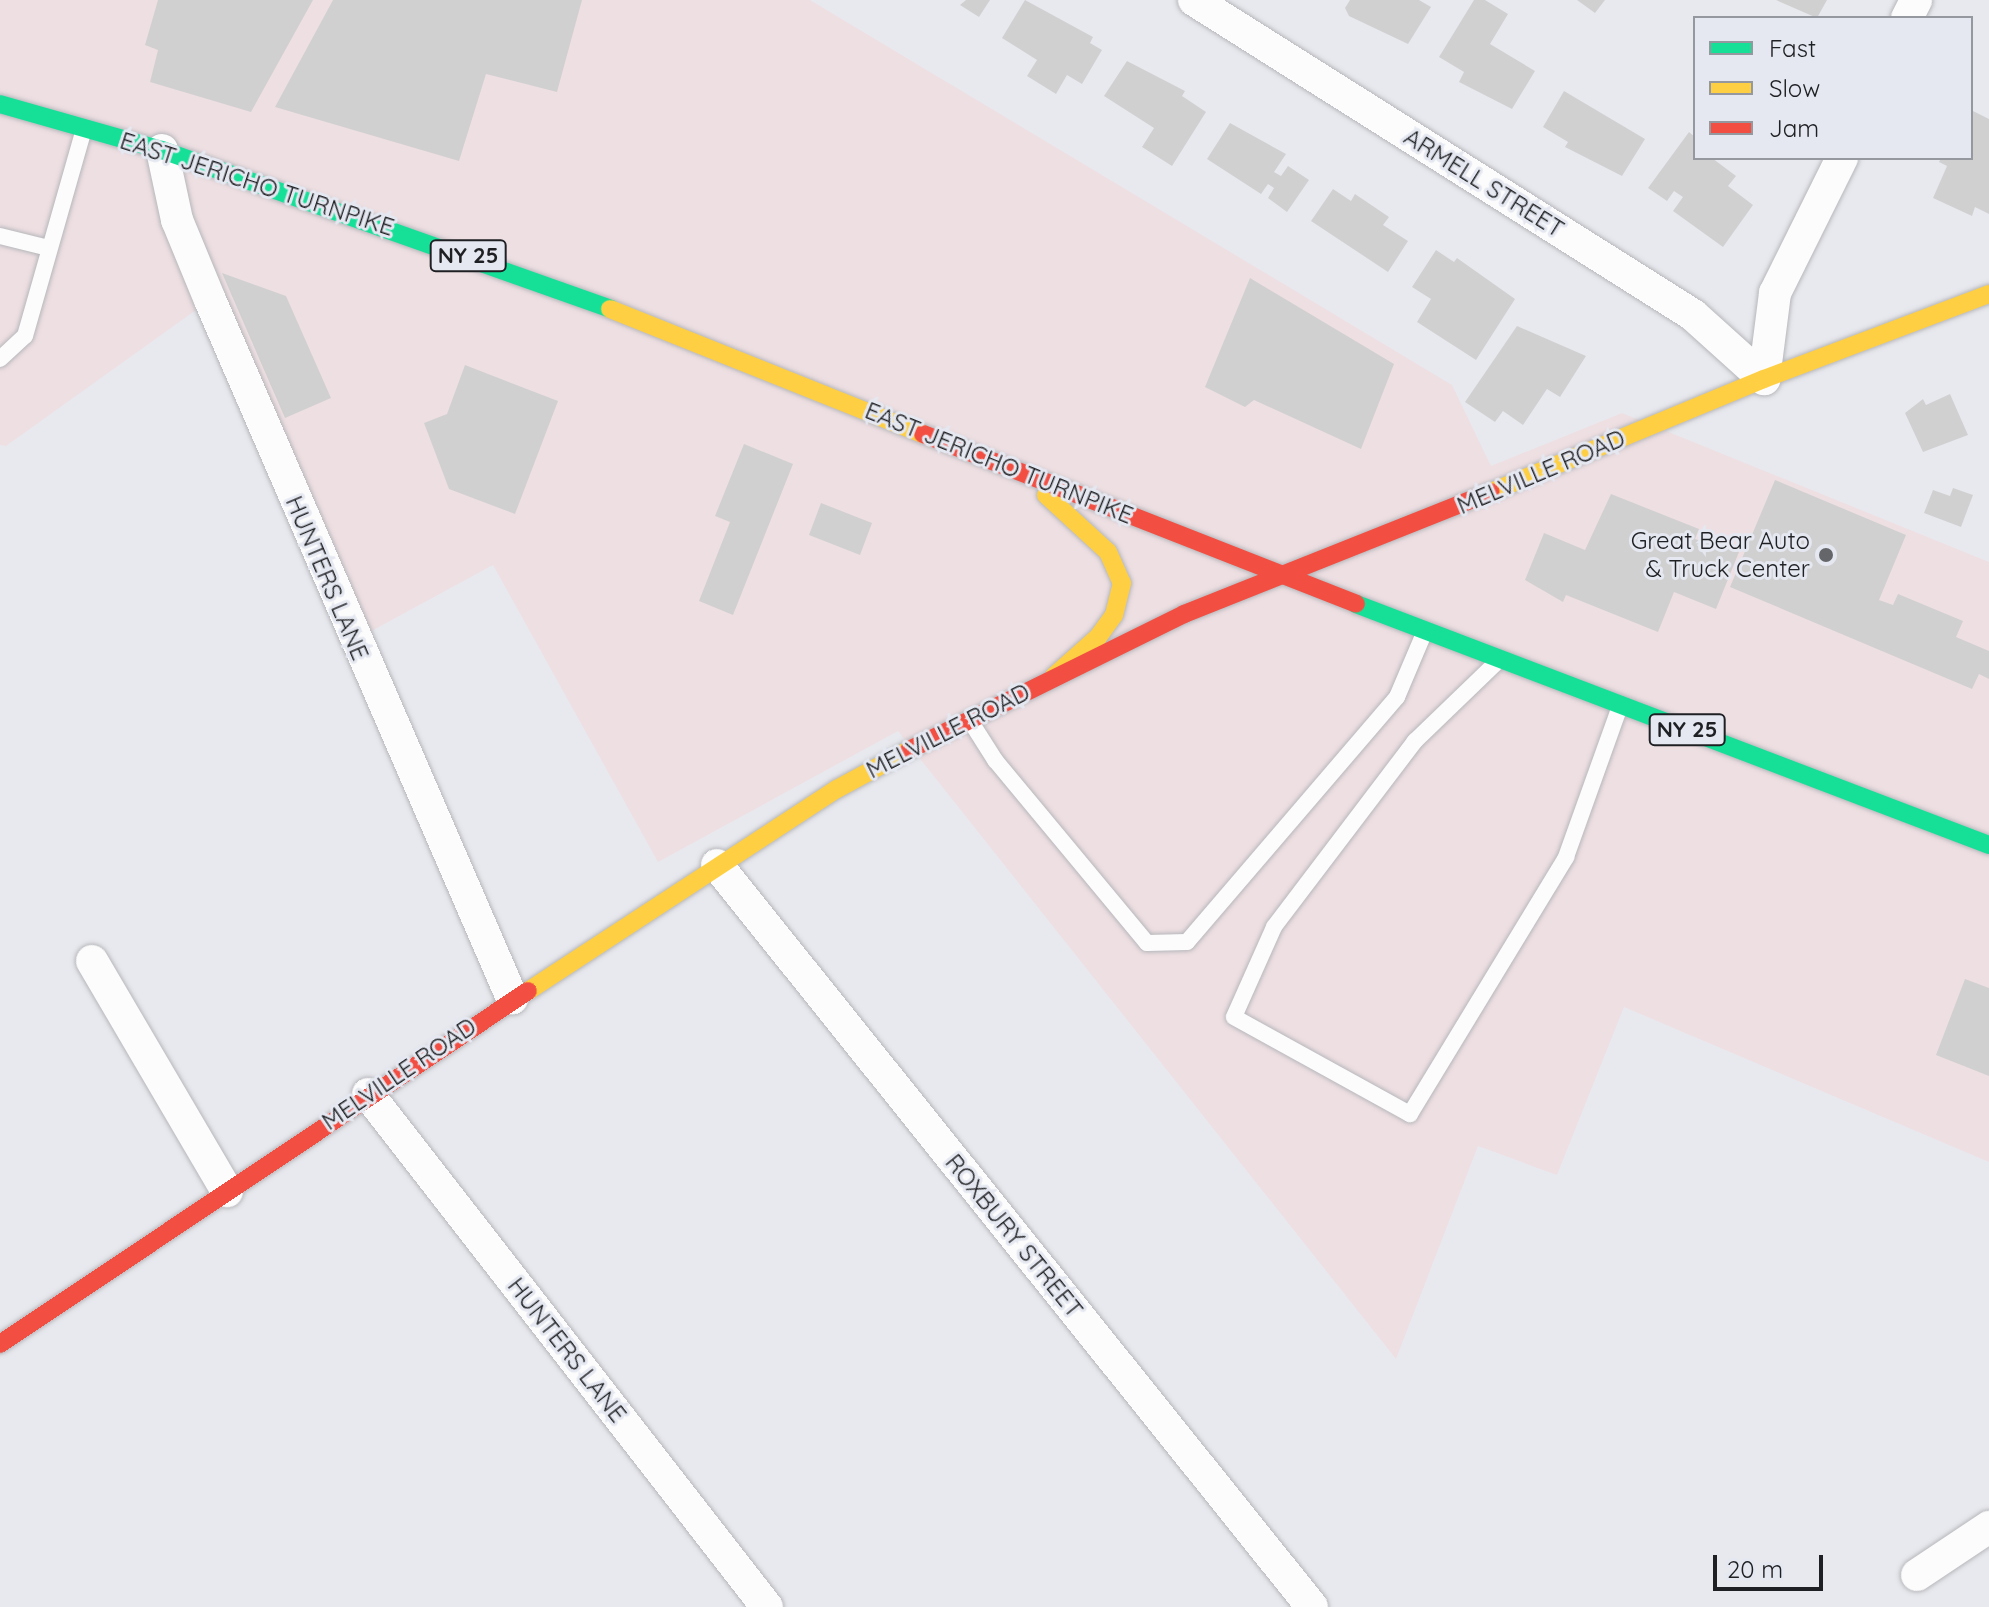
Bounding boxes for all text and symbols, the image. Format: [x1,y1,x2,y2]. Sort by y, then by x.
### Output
legend [1693,16,1973,160]
text: Fast [1769,33,1816,63]
text: Slow [1769,73,1820,103]
text: Jam [1769,113,1819,143]
street label: ARMELL STREET [1399,122,1569,244]
street label: EAST JERICHO TURNPIKE [116,126,398,242]
road number: NY 25 [428,238,508,274]
street label: EAST JERICHO TURNPIKE [861,396,1137,530]
street label: MELVILLE ROAD [1453,424,1629,520]
street label: HUNTERS LANE [279,492,375,664]
place label: Great Bear Auto & Truck Center [1631,527,1810,583]
marker: Great Bear Auto & Truck Center [1817,546,1835,564]
street label: MELVILLE ROAD [861,677,1035,785]
road number: NY 25 [1647,712,1727,748]
street label: MELVILLE ROAD [316,1012,482,1136]
street label: ROXBURY STREET [939,1148,1089,1324]
street label: HUNTERS LANE [502,1272,632,1428]
scale bar [1717,1539,1827,1589]
text: 20 m [1727,1554,1783,1584]

